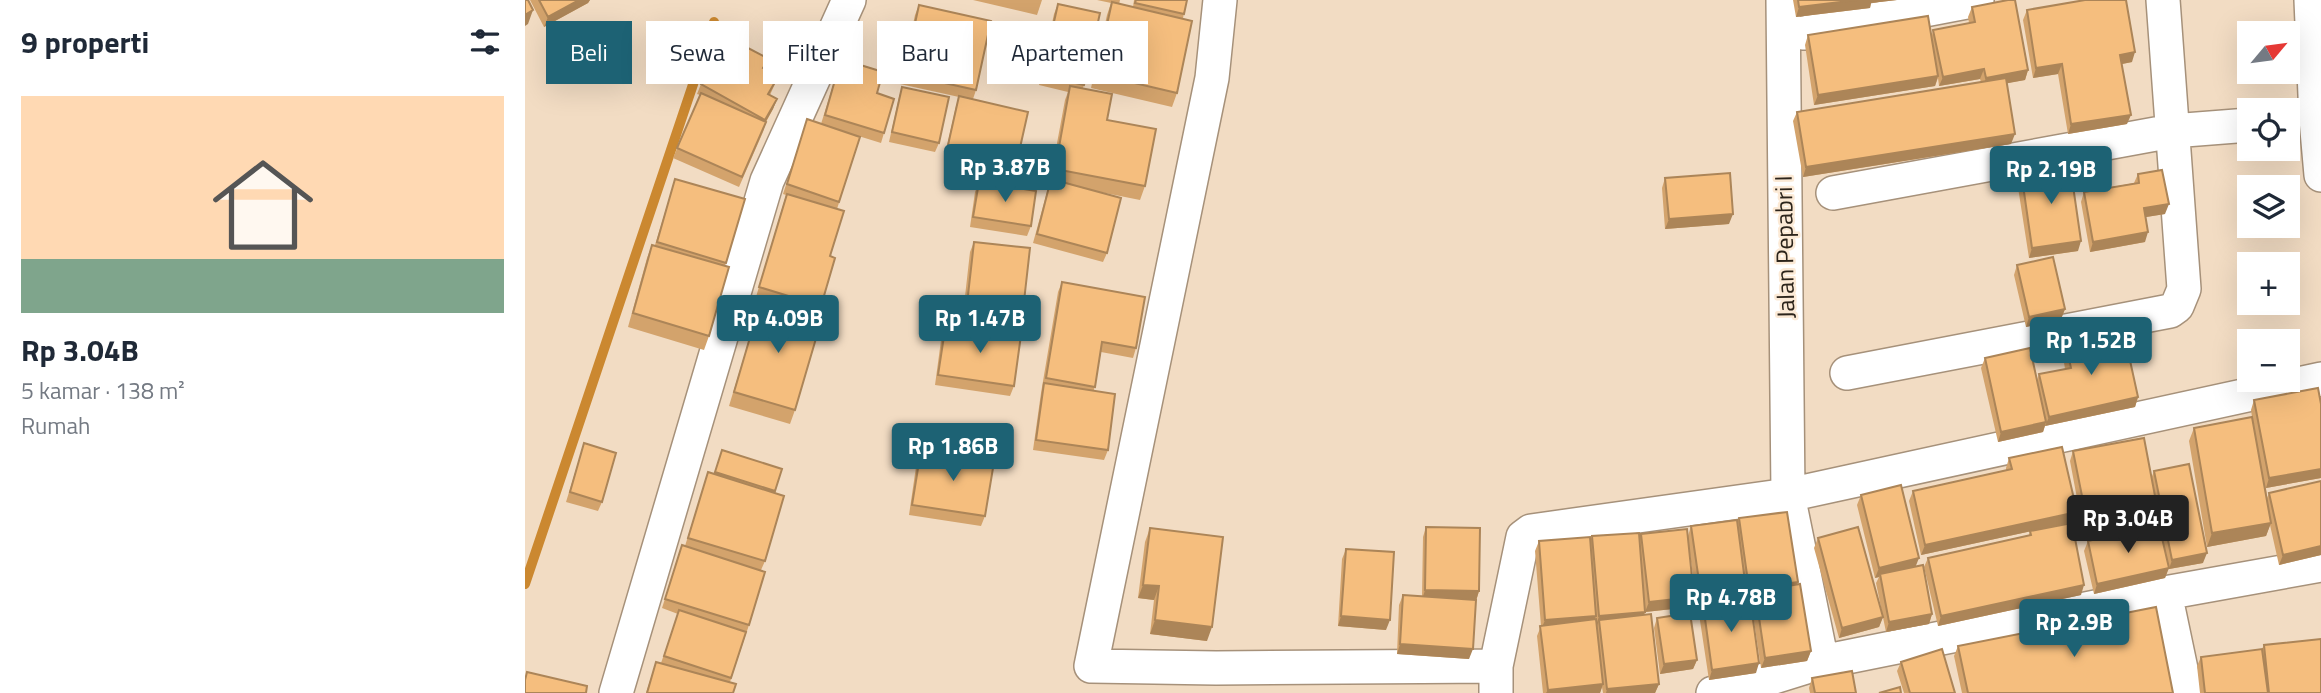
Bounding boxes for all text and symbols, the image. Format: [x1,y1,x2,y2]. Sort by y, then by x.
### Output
text: 9 properti [21,19,149,65]
chip: Beli [546,21,632,84]
chip: Sewa [646,21,749,84]
chip: Filter [763,21,863,84]
chip: Baru [877,21,973,84]
chip: Apartemen [987,21,1148,84]
north arrow [2237,21,2299,84]
map controls [2237,21,2300,392]
icon: filters [466,23,504,61]
button: locate [2237,98,2300,161]
icon: home [200,142,326,268]
pin: Rp 3.87B [933,144,1077,204]
pin: Rp 2.19B [1979,146,2123,206]
text: Rp 3.87B [960,149,1050,184]
text: Rp 2.19B [2006,151,2096,186]
street label: Jalan Pepabri I [1765,175,1803,319]
button: layers [2237,175,2300,238]
button: + [2237,252,2300,315]
pin: Rp 4.09B [706,296,850,355]
pin: Rp 1.47B [908,296,1052,355]
text: Rp 4.09B [733,300,823,335]
text: Rp 1.47B [935,300,1025,335]
pin: Rp 1.52B [2019,318,2163,377]
text: Rp 1.52B [2046,322,2136,357]
text: Rp 3.04B [21,327,139,373]
button: − [2237,329,2300,392]
text: 5 kamar · 138 m² [21,373,185,408]
text: Rumah [21,408,90,443]
pin: Rp 1.86B [881,424,1025,483]
text: Rp 1.86B [908,428,998,463]
pin: Rp 3.04B [2056,496,2200,555]
text: Rp 3.04B [2083,500,2173,535]
pin: Rp 4.78B [1659,574,1803,634]
text: Rp 4.78B [1686,579,1776,614]
pin: Rp 2.9B [2009,600,2139,659]
text: Rp 2.9B [2035,604,2113,639]

